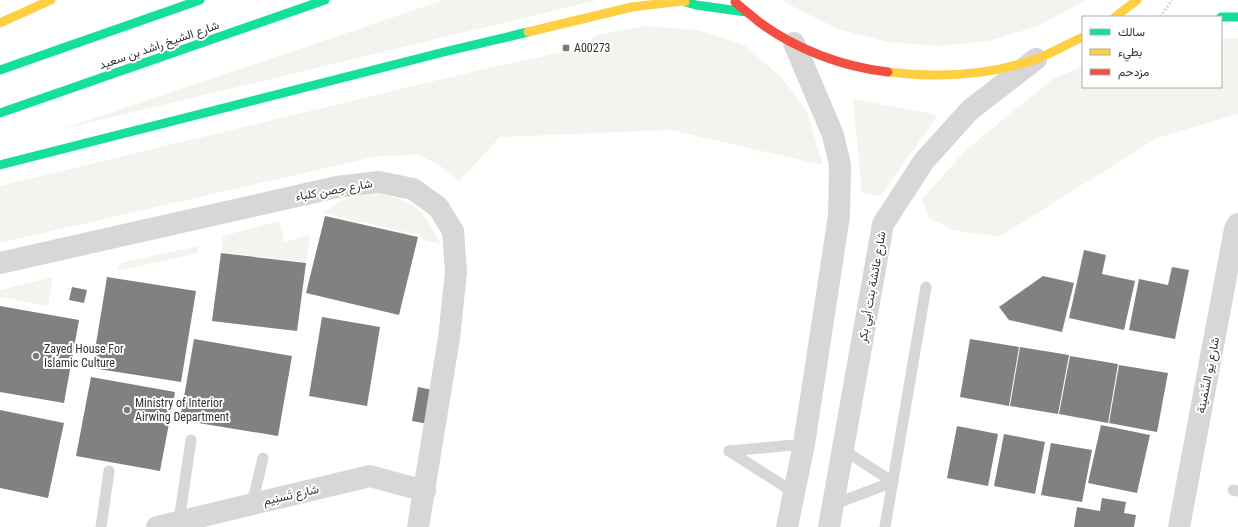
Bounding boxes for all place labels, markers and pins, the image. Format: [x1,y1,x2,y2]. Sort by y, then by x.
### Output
place label: A00273 [574,41,611,55]
marker: A00273 [561,43,571,53]
place label: Zayed House For Islamic Culture [44,342,124,370]
marker: Zayed House For Islamic Culture [31,351,41,361]
place label: Ministry of Interior Airwing Department [135,396,230,424]
marker: Ministry of Interior Airwing Department [122,405,132,415]

